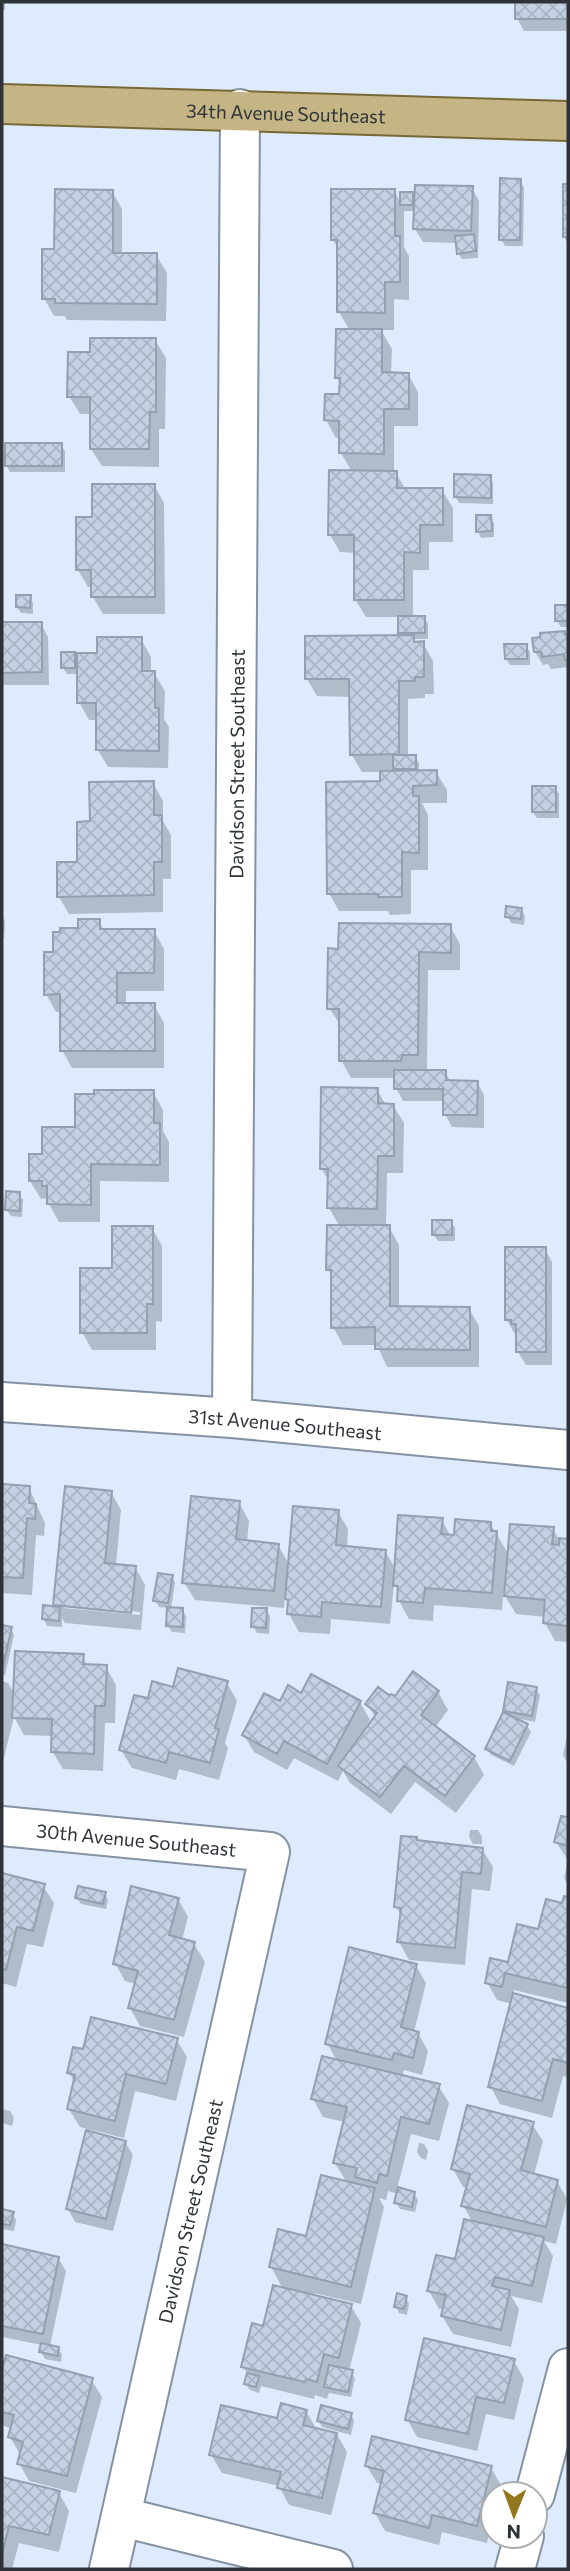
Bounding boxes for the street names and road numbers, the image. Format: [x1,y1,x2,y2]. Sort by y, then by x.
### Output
street label: 34th Avenue Southeast [186,98,386,127]
street label: Davidson Street Southeast [224,649,248,879]
street label: 31st Avenue Southeast [188,1403,383,1444]
street label: 30th Avenue Southeast [35,1818,238,1860]
street label: Davidson Street Southeast [153,2096,227,2325]

